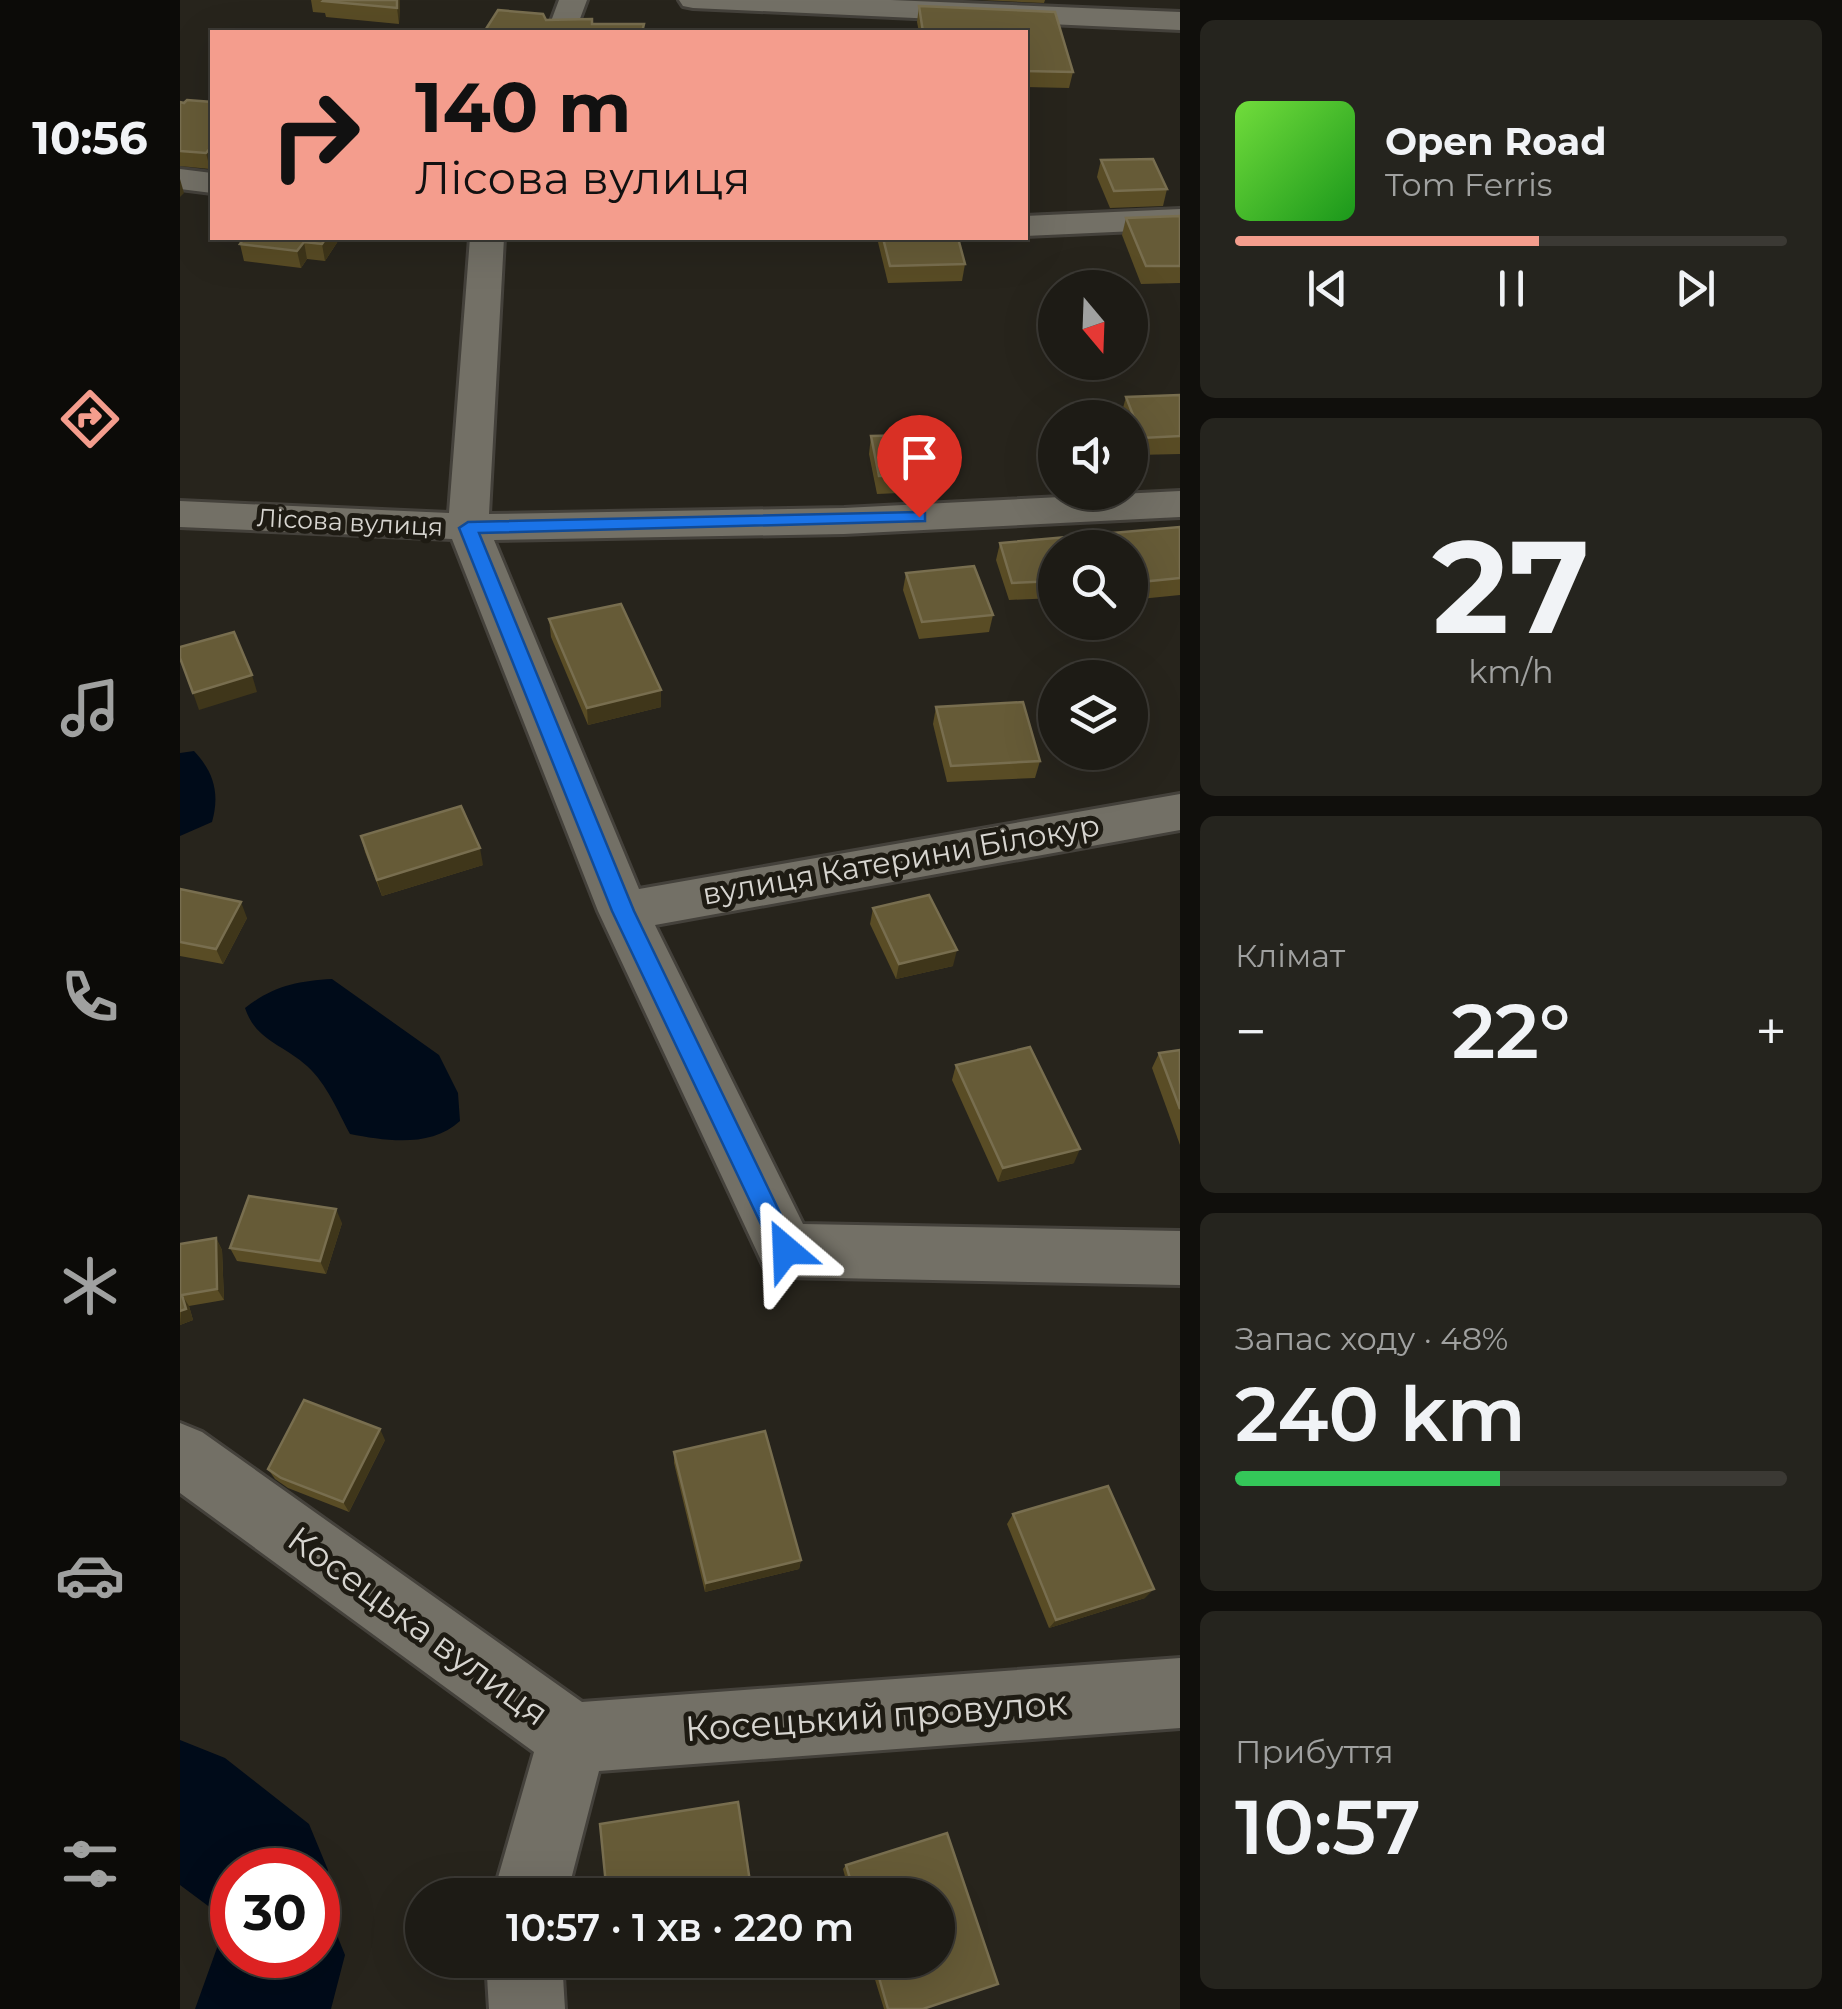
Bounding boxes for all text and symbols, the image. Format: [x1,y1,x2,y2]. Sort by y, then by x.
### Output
text: 140 m [415,64,631,150]
icon: right [250,70,380,200]
text: 10:56 [32,110,148,165]
text: Open Road [1385,118,1607,165]
text: Лісова вулиця [415,150,750,205]
text: Tom Ferris [1385,165,1552,204]
icon: previous [1300,261,1355,316]
icon: pause [1484,261,1539,316]
icon: next [1668,261,1723,316]
north arrow [1038,270,1148,380]
map controls [1038,270,1148,770]
icon: directions [55,384,125,454]
button: sound [1038,400,1148,510]
pin [877,415,962,518]
icon: arrive [892,430,947,485]
street label: Лісова вулиця [256,502,444,542]
text: 27 [1432,507,1590,666]
button: search [1038,530,1148,640]
text: km/h [1468,652,1554,691]
button: layers [1038,660,1148,770]
icon: music [55,673,125,743]
street label: вулиця Катерини Білокур [699,806,1102,913]
text: Клімат [1235,936,1345,975]
icon: phone [55,962,125,1032]
text: 22° [1452,985,1570,1077]
text: − [1235,998,1267,1065]
text: + [1755,998,1787,1065]
position arrow [734,1198,838,1302]
icon: climate [55,1251,125,1321]
text: Запас ходу · 48% [1235,1319,1508,1358]
text: 240 km [1235,1368,1526,1460]
street label: Косецька вулиця [280,1517,557,1735]
icon: car [55,1540,125,1610]
street label: Косецький провулок [684,1681,1068,1750]
text: Прибуття [1235,1732,1394,1771]
text: 10:57 [1235,1781,1421,1873]
icon: filters [55,1829,125,1899]
speed limit sign: 30 [210,1848,340,1978]
text: 10:57 · 1 хв · 220 m [506,1904,854,1951]

